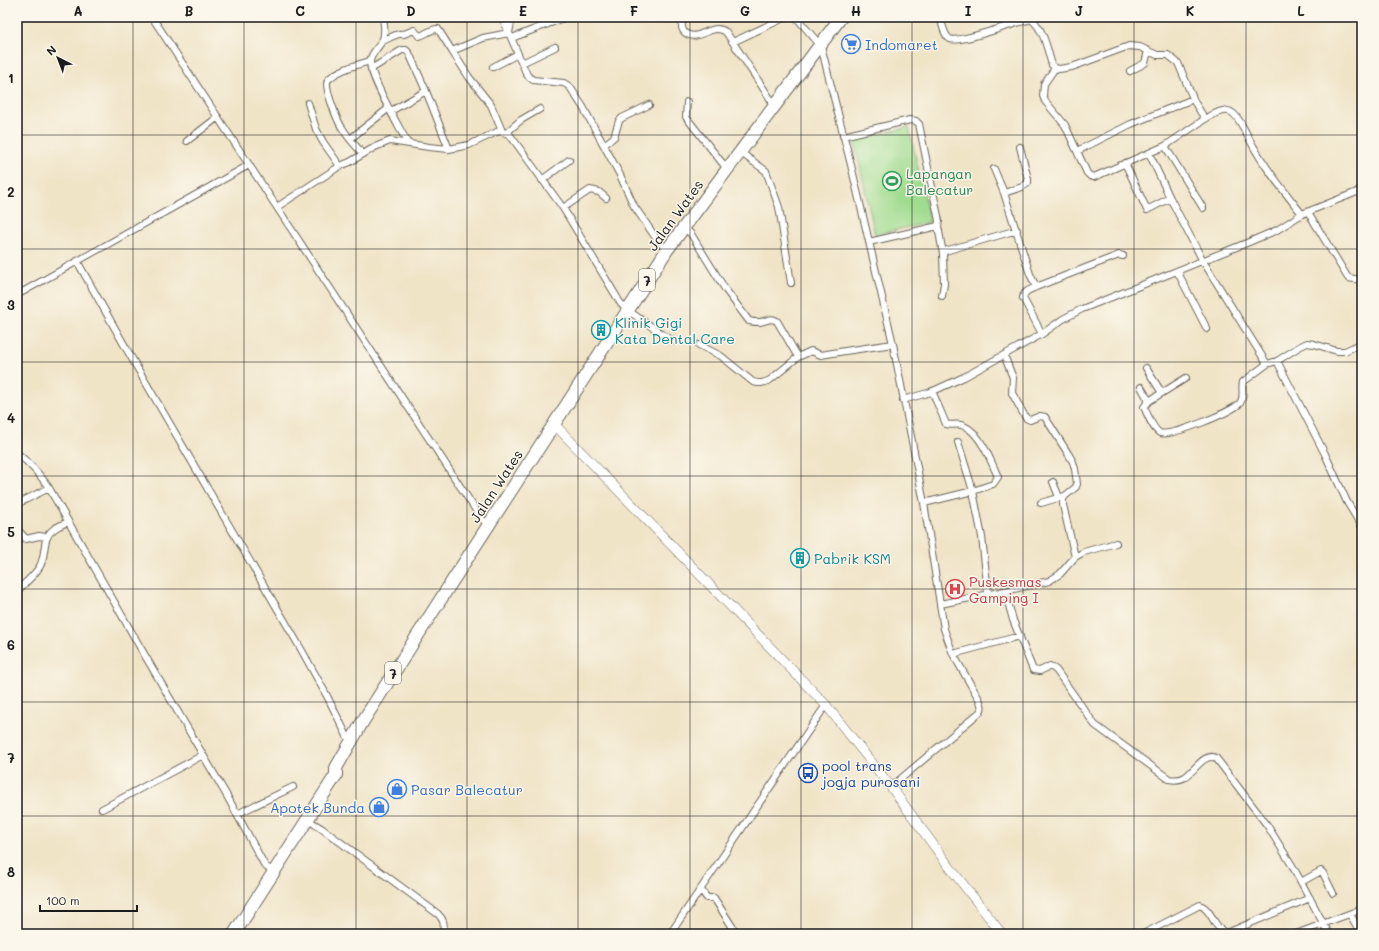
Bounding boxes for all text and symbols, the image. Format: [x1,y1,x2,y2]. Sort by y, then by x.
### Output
text: A [73,2,83,19]
text: B [185,2,194,19]
text: C [295,2,305,19]
text: D [406,2,416,19]
text: E [519,2,527,19]
text: F [630,2,638,19]
text: G [740,2,750,19]
text: H [851,2,861,19]
text: I [965,2,972,19]
text: J [1075,2,1083,19]
text: K [1186,2,1195,19]
text: L [1297,2,1305,19]
supermarket icon: Indomaret [840,33,862,55]
place label: Indomaret [865,35,938,54]
north arrow [38,38,78,78]
text: N [43,42,59,59]
text: 1 [8,69,14,86]
place label: Lapangan Balecatur [906,164,973,199]
sports icon: Lapangan Balecatur [881,170,903,192]
street label: Jalan Wates [643,176,707,254]
text: 2 [7,183,15,200]
road number: 7 [639,269,655,291]
text: 3 [7,296,15,313]
place label: Klinik Gigi Kata Dental Care [615,313,735,348]
building icon: Klinik Gigi Kata Dental Care [590,319,612,341]
text: 4 [7,409,15,426]
street label: Jalan Wates [465,446,527,526]
text: 5 [7,523,15,540]
building icon: Pabrik KSM [789,547,811,569]
place label: Pabrik KSM [814,549,891,568]
place label: Puskesmas Gamping I [969,572,1042,607]
hospital icon: Puskesmas Gamping I [944,578,966,600]
text: 6 [7,636,15,653]
road number: 7 [385,662,401,684]
text: 7 [7,749,15,766]
place label: pool trans jogja purosani [820,756,920,791]
bus stop icon: pool trans jogja purosani [797,762,819,784]
shop icon: Pasar Balecatur [386,778,408,800]
place label: Pasar Balecatur [411,780,523,799]
shop icon: Apotek Bunda [368,796,390,818]
place label: Apotek Bunda [270,798,365,817]
text: 8 [7,863,15,880]
scale bar [40,887,137,913]
text: 100 m [46,892,80,908]

